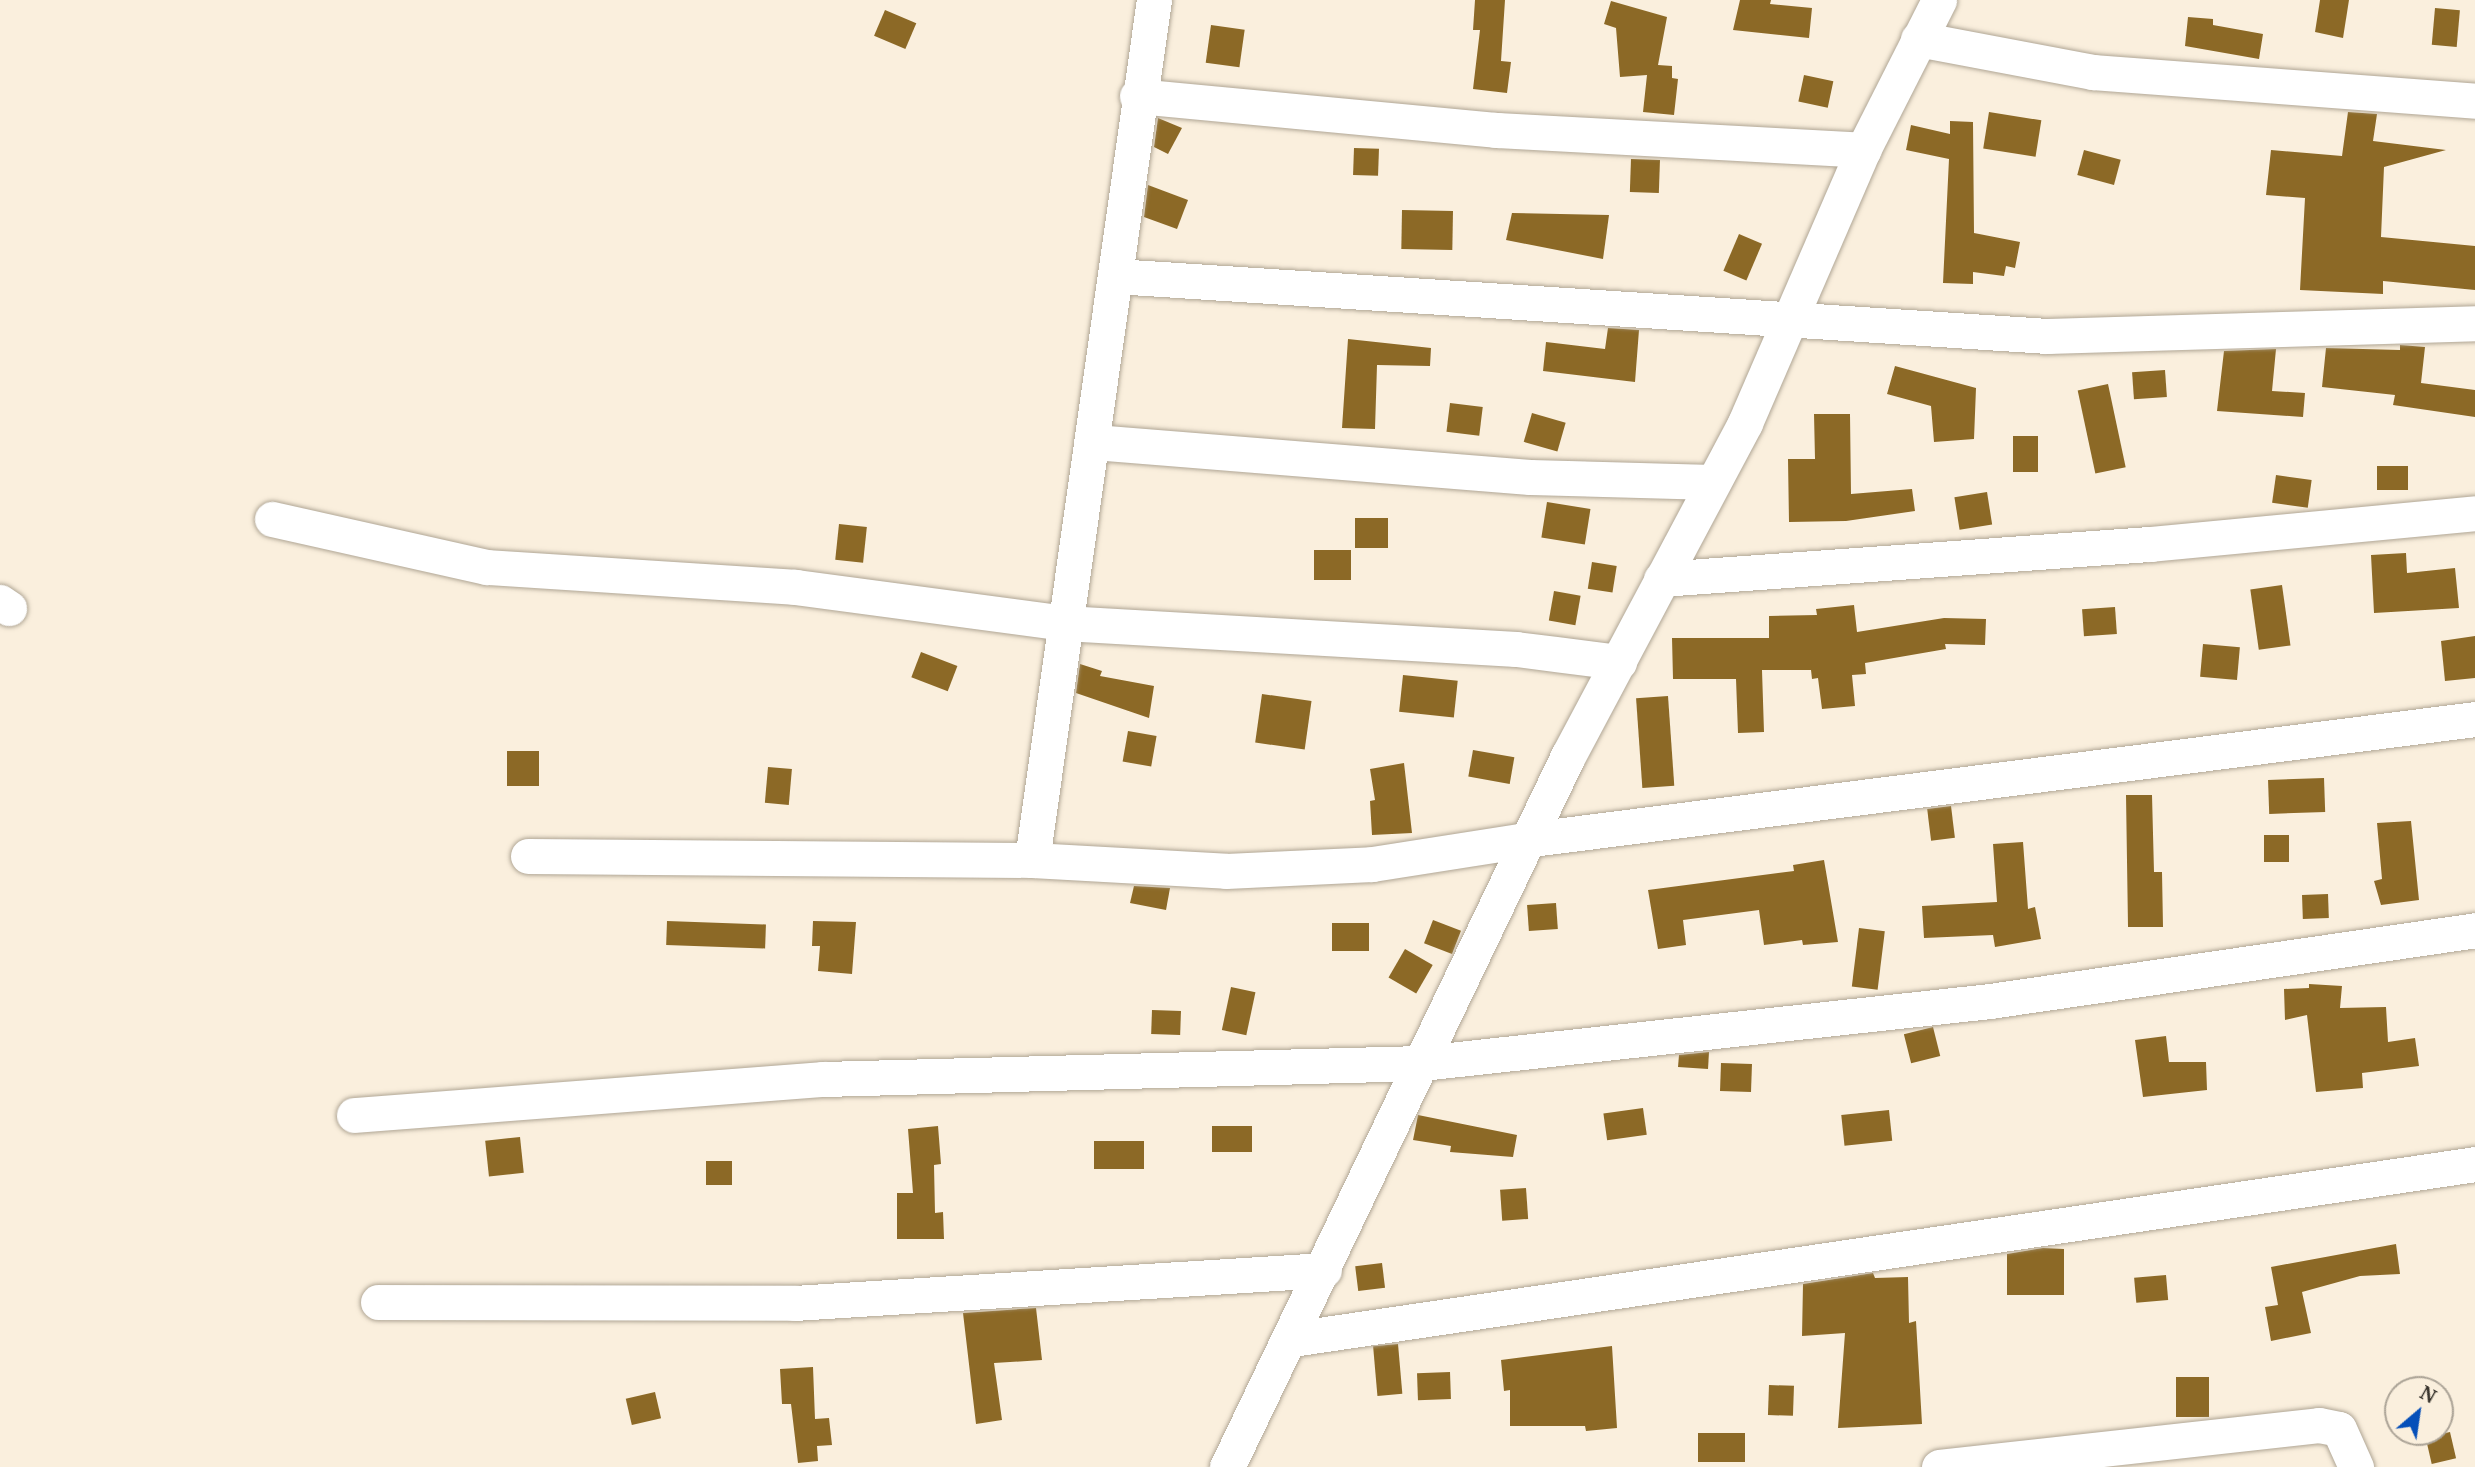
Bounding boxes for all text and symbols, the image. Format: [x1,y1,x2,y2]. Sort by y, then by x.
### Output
north arrow [2384,1376,2454,1446]
text: N [2415,1379,2441,1409]

